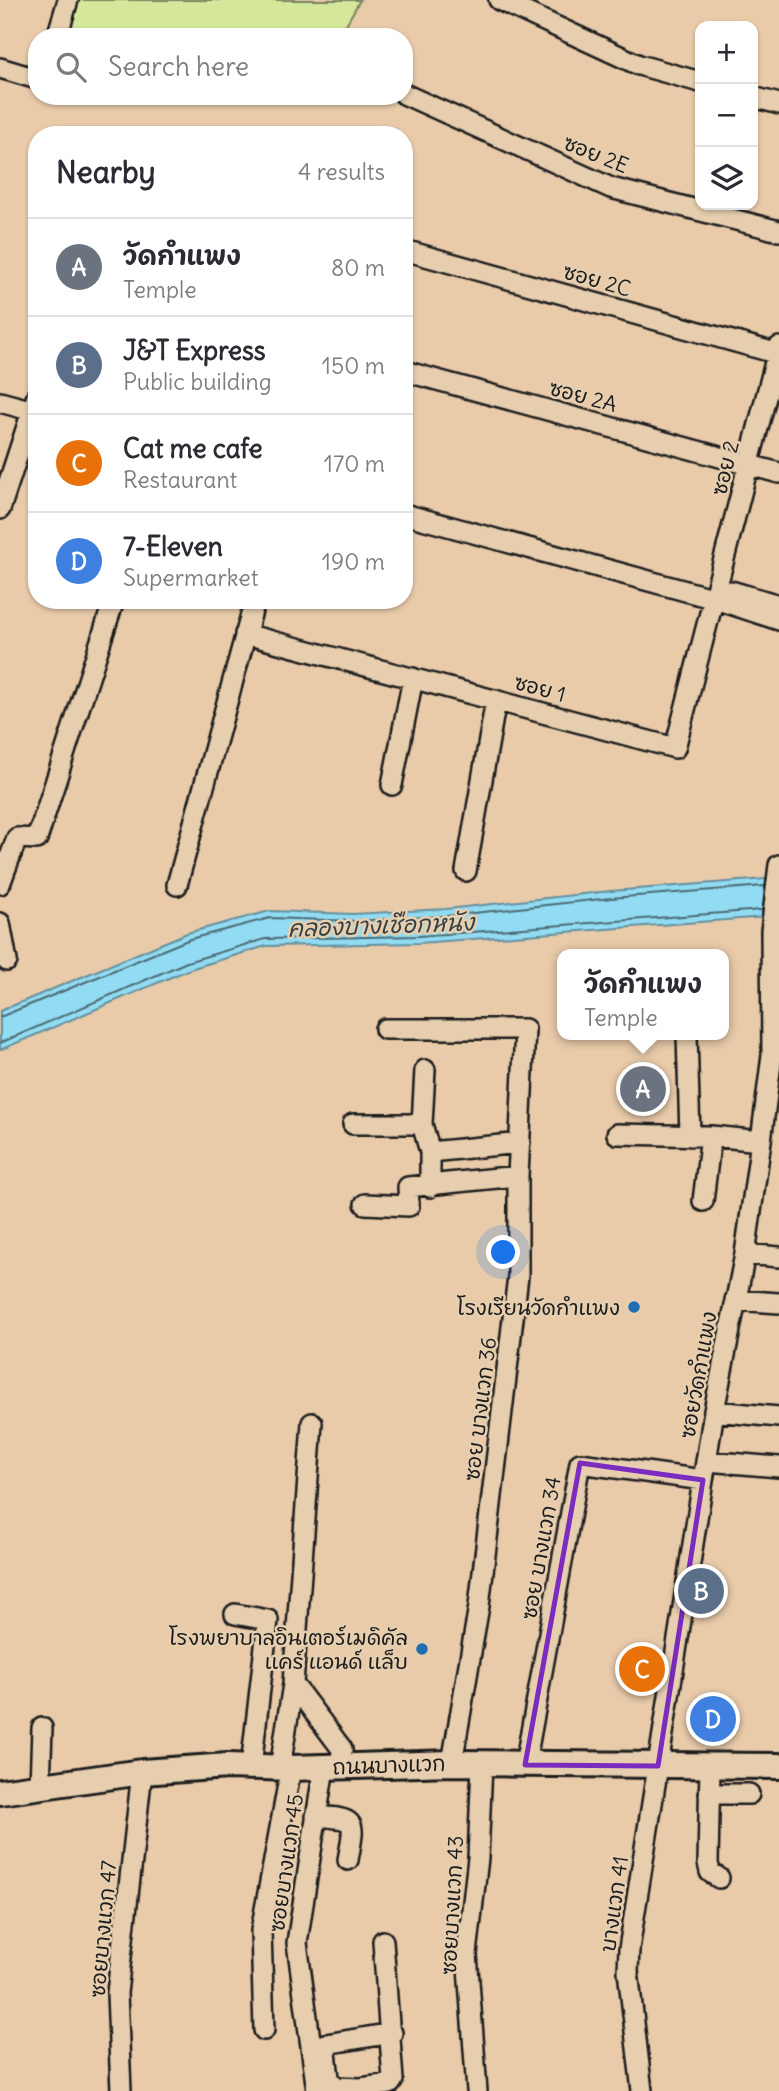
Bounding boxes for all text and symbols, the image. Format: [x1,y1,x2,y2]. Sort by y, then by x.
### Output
map controls [695,21,758,210]
button: + [695,21,758,84]
search box [28,28,413,105]
icon: search [52,48,90,86]
text: Search here [108,50,249,83]
button: − [695,84,758,147]
street label: ซอย 2E [559,129,633,179]
button: layers [695,147,758,210]
text: Nearby [56,153,156,191]
text: 4 results [298,157,385,186]
text: วัดกำแพง [123,239,241,272]
text: A [72,253,86,282]
text: 80 m [331,253,385,282]
street label: ซอย 2C [560,257,634,303]
text: Temple [123,275,197,304]
text: J&T Express [123,334,266,367]
text: B [71,351,87,380]
text: 150 m [322,351,385,380]
text: Public building [123,367,272,396]
street label: ซอย 2A [546,374,620,418]
text: Cat me cafe [123,432,262,465]
street label: ซอย 2 [705,438,745,498]
text: C [71,449,87,478]
text: 170 m [324,449,385,478]
text: Restaurant [123,465,237,494]
text: 7-Eleven [123,530,223,563]
text: D [71,547,87,576]
text: 190 m [322,547,385,576]
text: Supermarket [123,563,259,592]
street label: ซอย 1 [511,668,569,708]
water label: คลองบางเชือกหนัง [287,907,477,943]
popup [557,949,729,1040]
text: วัดกำแพง [584,967,702,1000]
text: Temple [584,1003,658,1032]
pin: A [620,1063,666,1115]
your location [486,1235,520,1269]
place label: โรงเรียนวัดกำแพง [457,1294,620,1321]
marker: โรงเรียนวัดกำแพง [626,1299,642,1315]
street label: ซอยวัดกำแพง [674,1309,722,1441]
street label: ซอย บางแวก 36 [458,1336,502,1482]
street label: ซอย บางแวก 34 [515,1474,567,1622]
pin: B [678,1565,724,1617]
place label: โรงพยาบาลอินเตอร์เมดิคัล แคร์ แอนด์ แล็บ [169,1624,408,1675]
marker: โรงพยาบาลอินเตอร์เมดิคัล แคร์ แอนด์ แล็บ [414,1641,430,1657]
pin: C [619,1643,665,1695]
pin: D [690,1693,736,1745]
street label: ถนนบางแวก [332,1750,446,1780]
street label: ซอยบางแวก 45 [263,1792,309,1934]
street label: ซอยบางแวก 43 [435,1835,469,1975]
street label: บางแวก 41 [594,1854,634,1954]
street label: ซอยบางแวก 47 [84,1859,122,1999]

